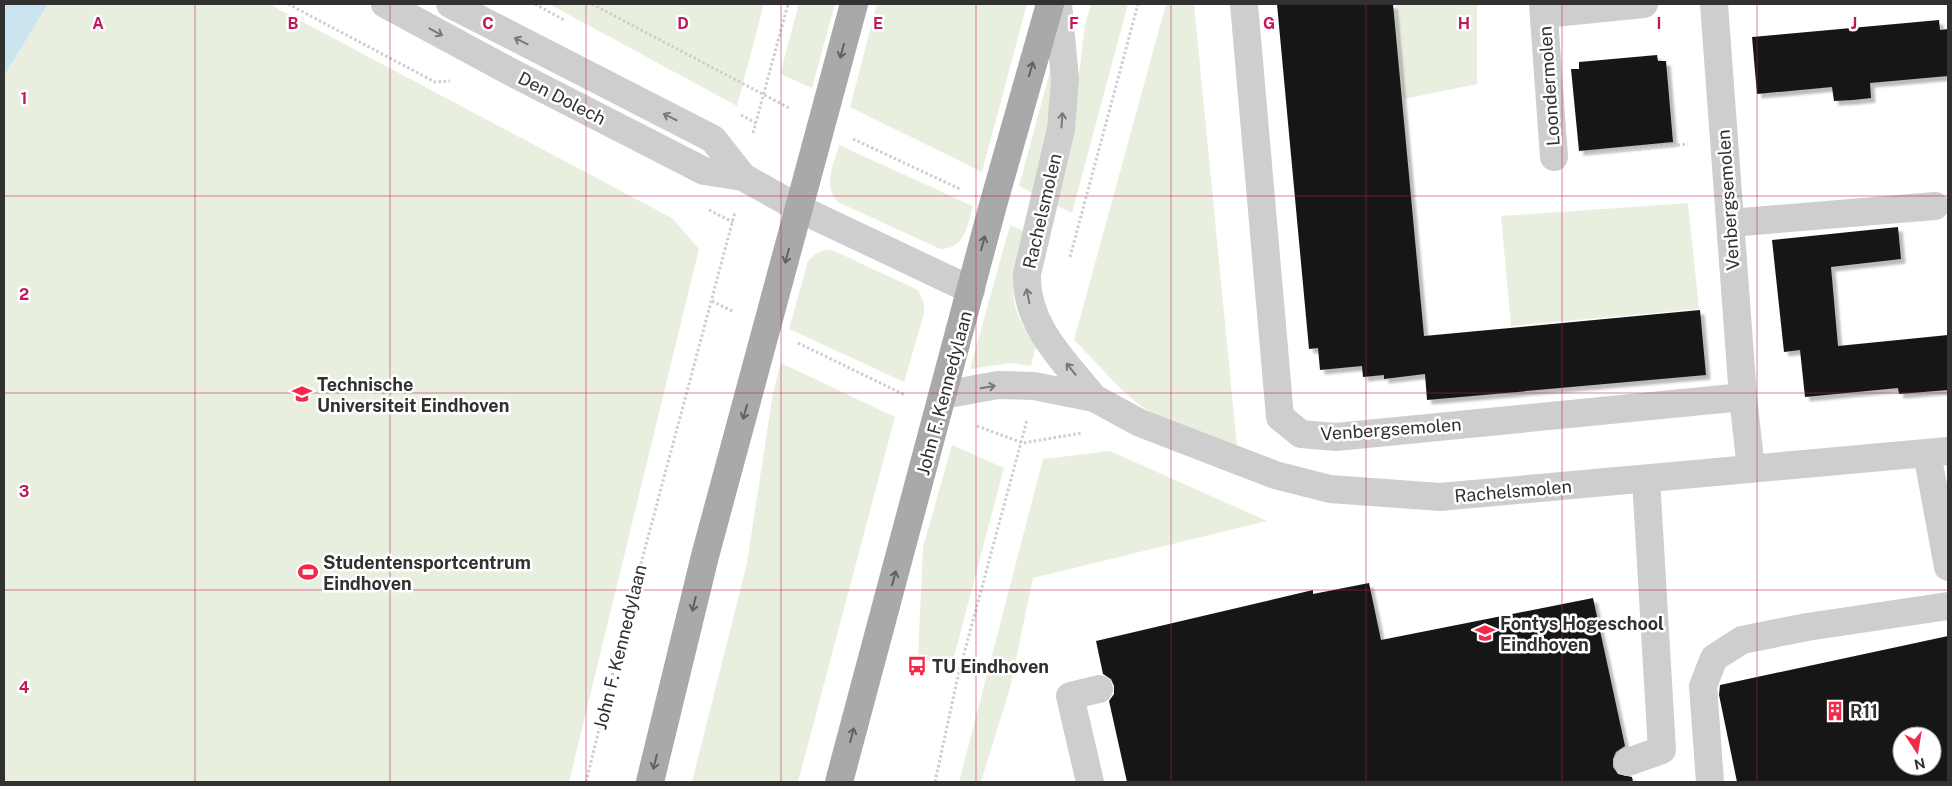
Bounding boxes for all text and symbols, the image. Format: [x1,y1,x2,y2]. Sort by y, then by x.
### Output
text: A [92,14,104,33]
text: B [288,14,299,33]
text: C [482,14,494,33]
text: D [677,14,689,33]
text: E [873,14,883,33]
text: F [1069,14,1079,33]
text: G [1263,14,1275,33]
text: H [1458,14,1470,33]
text: I [1657,14,1661,33]
text: J [1851,14,1857,33]
street label: Loondermolen [1534,25,1564,147]
one-way arrow [429,27,443,37]
one-way arrow [514,36,529,46]
one-way arrow [837,42,846,58]
one-way arrow [1027,61,1037,77]
street label: Den Dolech [515,67,609,129]
text: 1 [21,89,27,108]
one-way arrow [662,112,677,122]
one-way arrow [1057,112,1067,128]
street label: Venbergsemolen [1713,129,1743,271]
street label: Rachelsmolen [1019,151,1065,271]
one-way arrow [979,235,989,251]
one-way arrow [782,247,792,263]
text: 2 [19,285,29,304]
one-way arrow [1023,288,1033,304]
street label: John F. Kennedylaan [912,309,976,477]
one-way arrow [1065,363,1076,376]
place label: Technische Universiteit Eindhoven [317,374,509,416]
one-way arrow [980,382,996,392]
school or university icon: Technische Universiteit Eindhoven [291,383,313,405]
one-way arrow [740,404,749,420]
street label: Venbergsemolen [1320,414,1462,444]
street label: Rachelsmolen [1453,475,1573,507]
text: 3 [19,482,29,501]
place label: Studentensportcentrum Eindhoven [323,552,531,594]
sports icon: Studentensportcentrum Eindhoven [297,561,319,583]
street label: John F. Kennedylaan [589,562,651,732]
one-way arrow [890,571,899,587]
one-way arrow [689,595,698,611]
place label: Fontys Hogeschool Eindhoven [1500,613,1664,655]
school or university icon: Fontys Hogeschool Eindhoven [1474,622,1496,644]
bus stop icon: TU Eindhoven [906,655,928,677]
place label: TU Eindhoven [932,656,1049,677]
text: 4 [19,678,30,697]
building icon: R11 [1824,700,1846,722]
place label: R11 [1850,701,1878,722]
north arrow [1892,726,1942,776]
one-way arrow [848,728,857,744]
one-way arrow [650,753,659,769]
text: N [1913,755,1927,773]

